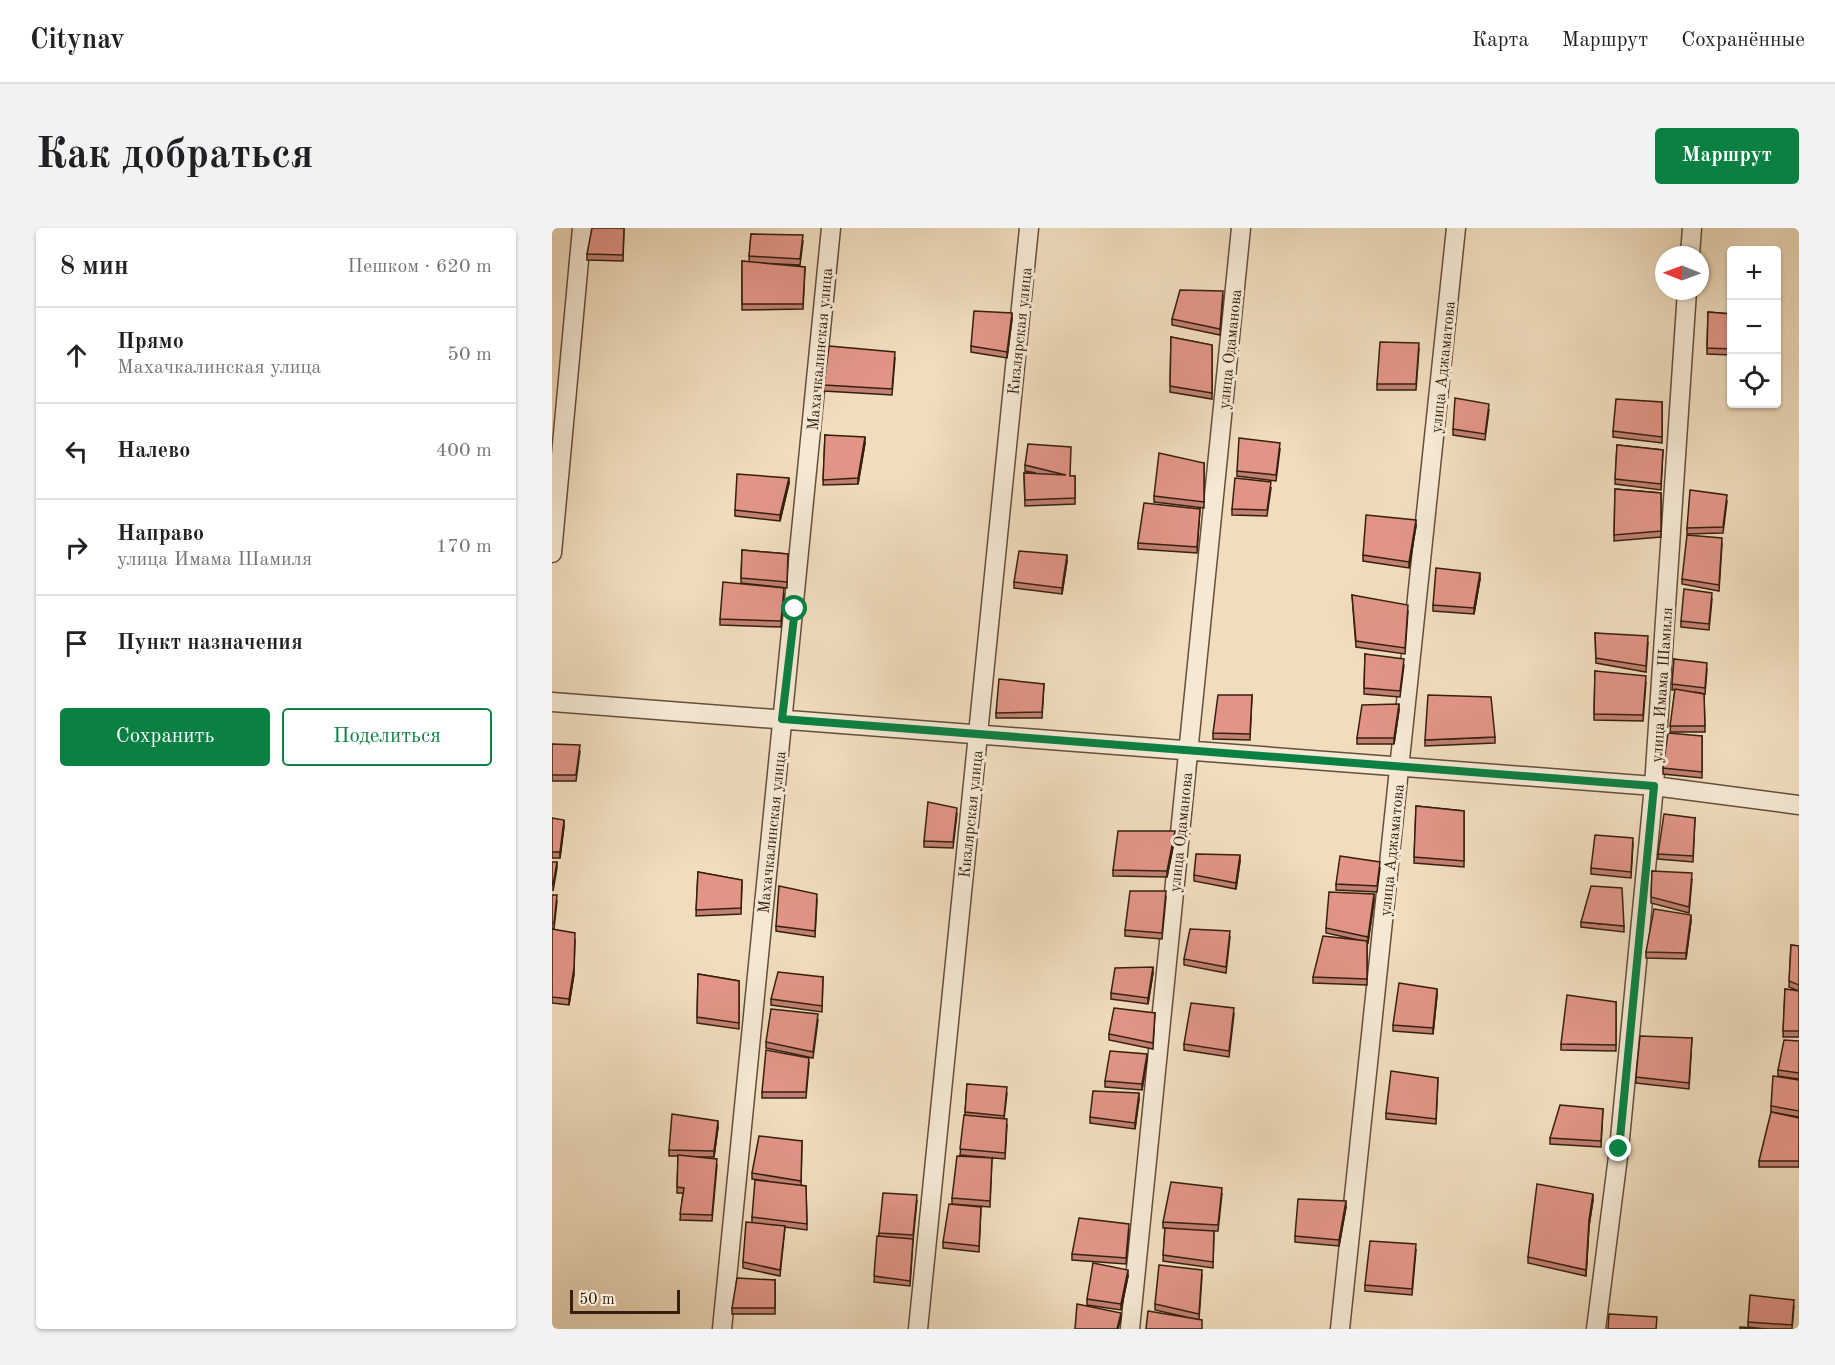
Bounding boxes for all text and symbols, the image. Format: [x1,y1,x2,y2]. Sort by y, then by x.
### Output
text: Citynav [30,27,125,55]
text: Карта [1472,30,1529,51]
text: Маршрут [1562,30,1648,51]
text: Сохранённые [1681,30,1805,51]
button: Маршрут [1655,128,1799,184]
text: Как добраться [36,135,313,177]
north arrow [1655,246,1709,300]
map controls [1727,246,1781,408]
button: + [1727,246,1781,300]
text: 8 мин [60,254,129,280]
text: Пешком · 620 m [347,257,492,277]
street label: Кизлярская улица [1006,266,1036,396]
street label: Махачкалинская улица [806,267,836,431]
street label: улица Одаманова [1217,288,1245,410]
street label: улица Аджаматова [1429,300,1459,434]
button: − [1727,300,1781,354]
text: Прямо [117,331,184,353]
icon: ahead [60,339,93,372]
text: 50 m [447,345,492,365]
button: locate [1727,354,1781,408]
text: Махачкалинская улица [117,358,321,378]
icon: left [60,435,93,468]
text: Налево [117,440,190,462]
text: 400 m [436,441,492,461]
text: Направо [117,523,204,545]
icon: right [60,531,93,564]
text: 170 m [436,537,492,557]
text: улица Имама Шамиля [117,550,312,570]
route start [781,595,807,621]
street label: улица Имама Шамиля [1650,607,1676,764]
icon: arrive [60,627,93,660]
text: Пункт назначения [117,632,303,654]
button: Сохранить [60,708,270,766]
button: Поделиться [282,708,492,766]
street label: Кизлярская улица [957,749,987,879]
street label: Махачкалинская улица [756,750,790,914]
street label: улица Одаманова [1168,771,1196,893]
street label: улица Аджаматова [1378,783,1408,917]
route end [1605,1135,1631,1161]
scale bar [570,1287,680,1314]
text: 50 m [579,1292,615,1308]

